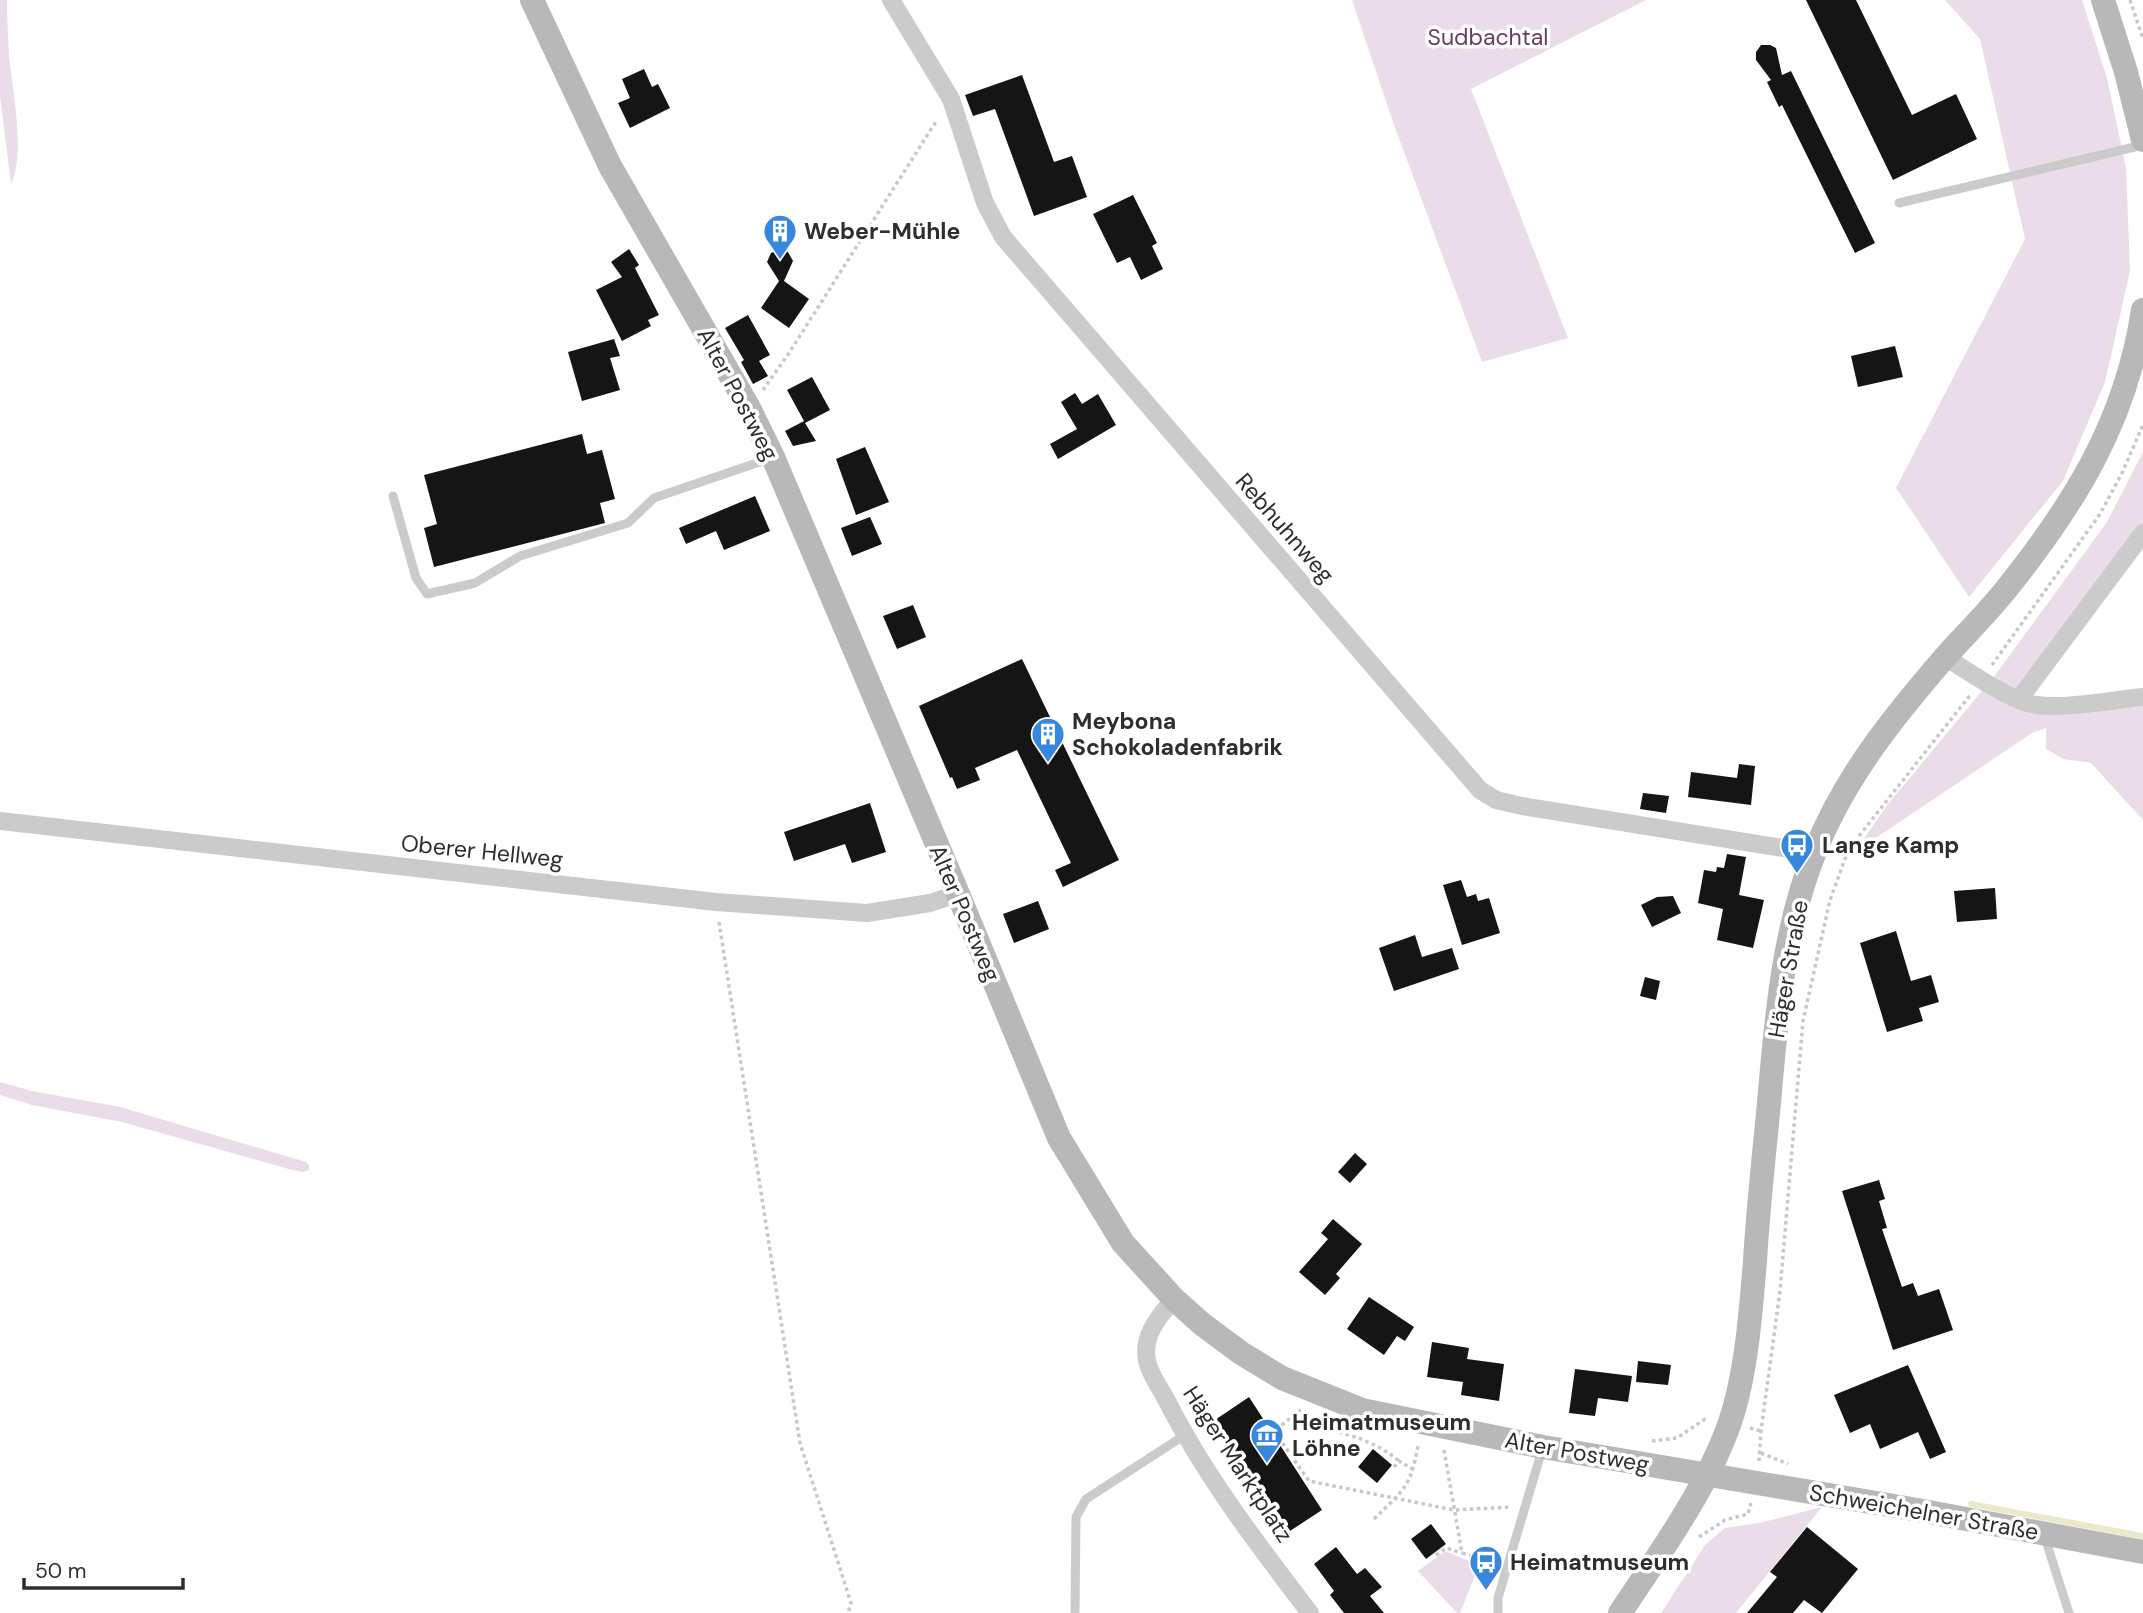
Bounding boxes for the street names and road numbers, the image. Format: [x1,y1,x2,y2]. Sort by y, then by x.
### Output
street label: Alter Postweg [690,322,786,466]
street label: Rebhuhnweg [1229,467,1341,589]
street label: Oberer Hellweg [399,828,565,874]
street label: Alter Postweg [923,840,1007,986]
street label: Häger Straße [1761,898,1815,1040]
street label: Häger Marktplatz [1176,1380,1300,1548]
street label: Alter Postweg [1502,1425,1652,1479]
street label: Schweichelner Straße [1807,1477,2041,1547]

